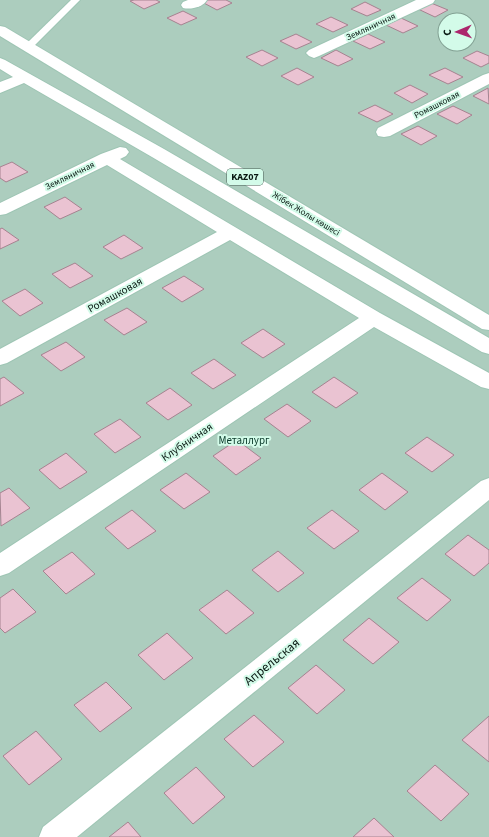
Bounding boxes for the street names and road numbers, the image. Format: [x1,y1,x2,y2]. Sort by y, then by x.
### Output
street label: Земляничная [344,10,398,44]
street label: Ромашковая [412,88,462,122]
street label: Земляничная [43,158,97,194]
road number: KAZ07 [227,169,263,185]
street label: Жібек Жолы көшесі [270,189,342,239]
street label: Ромашковая [85,274,145,316]
street label: Клубничная [158,419,216,465]
street label: Апрельская [240,634,304,690]

